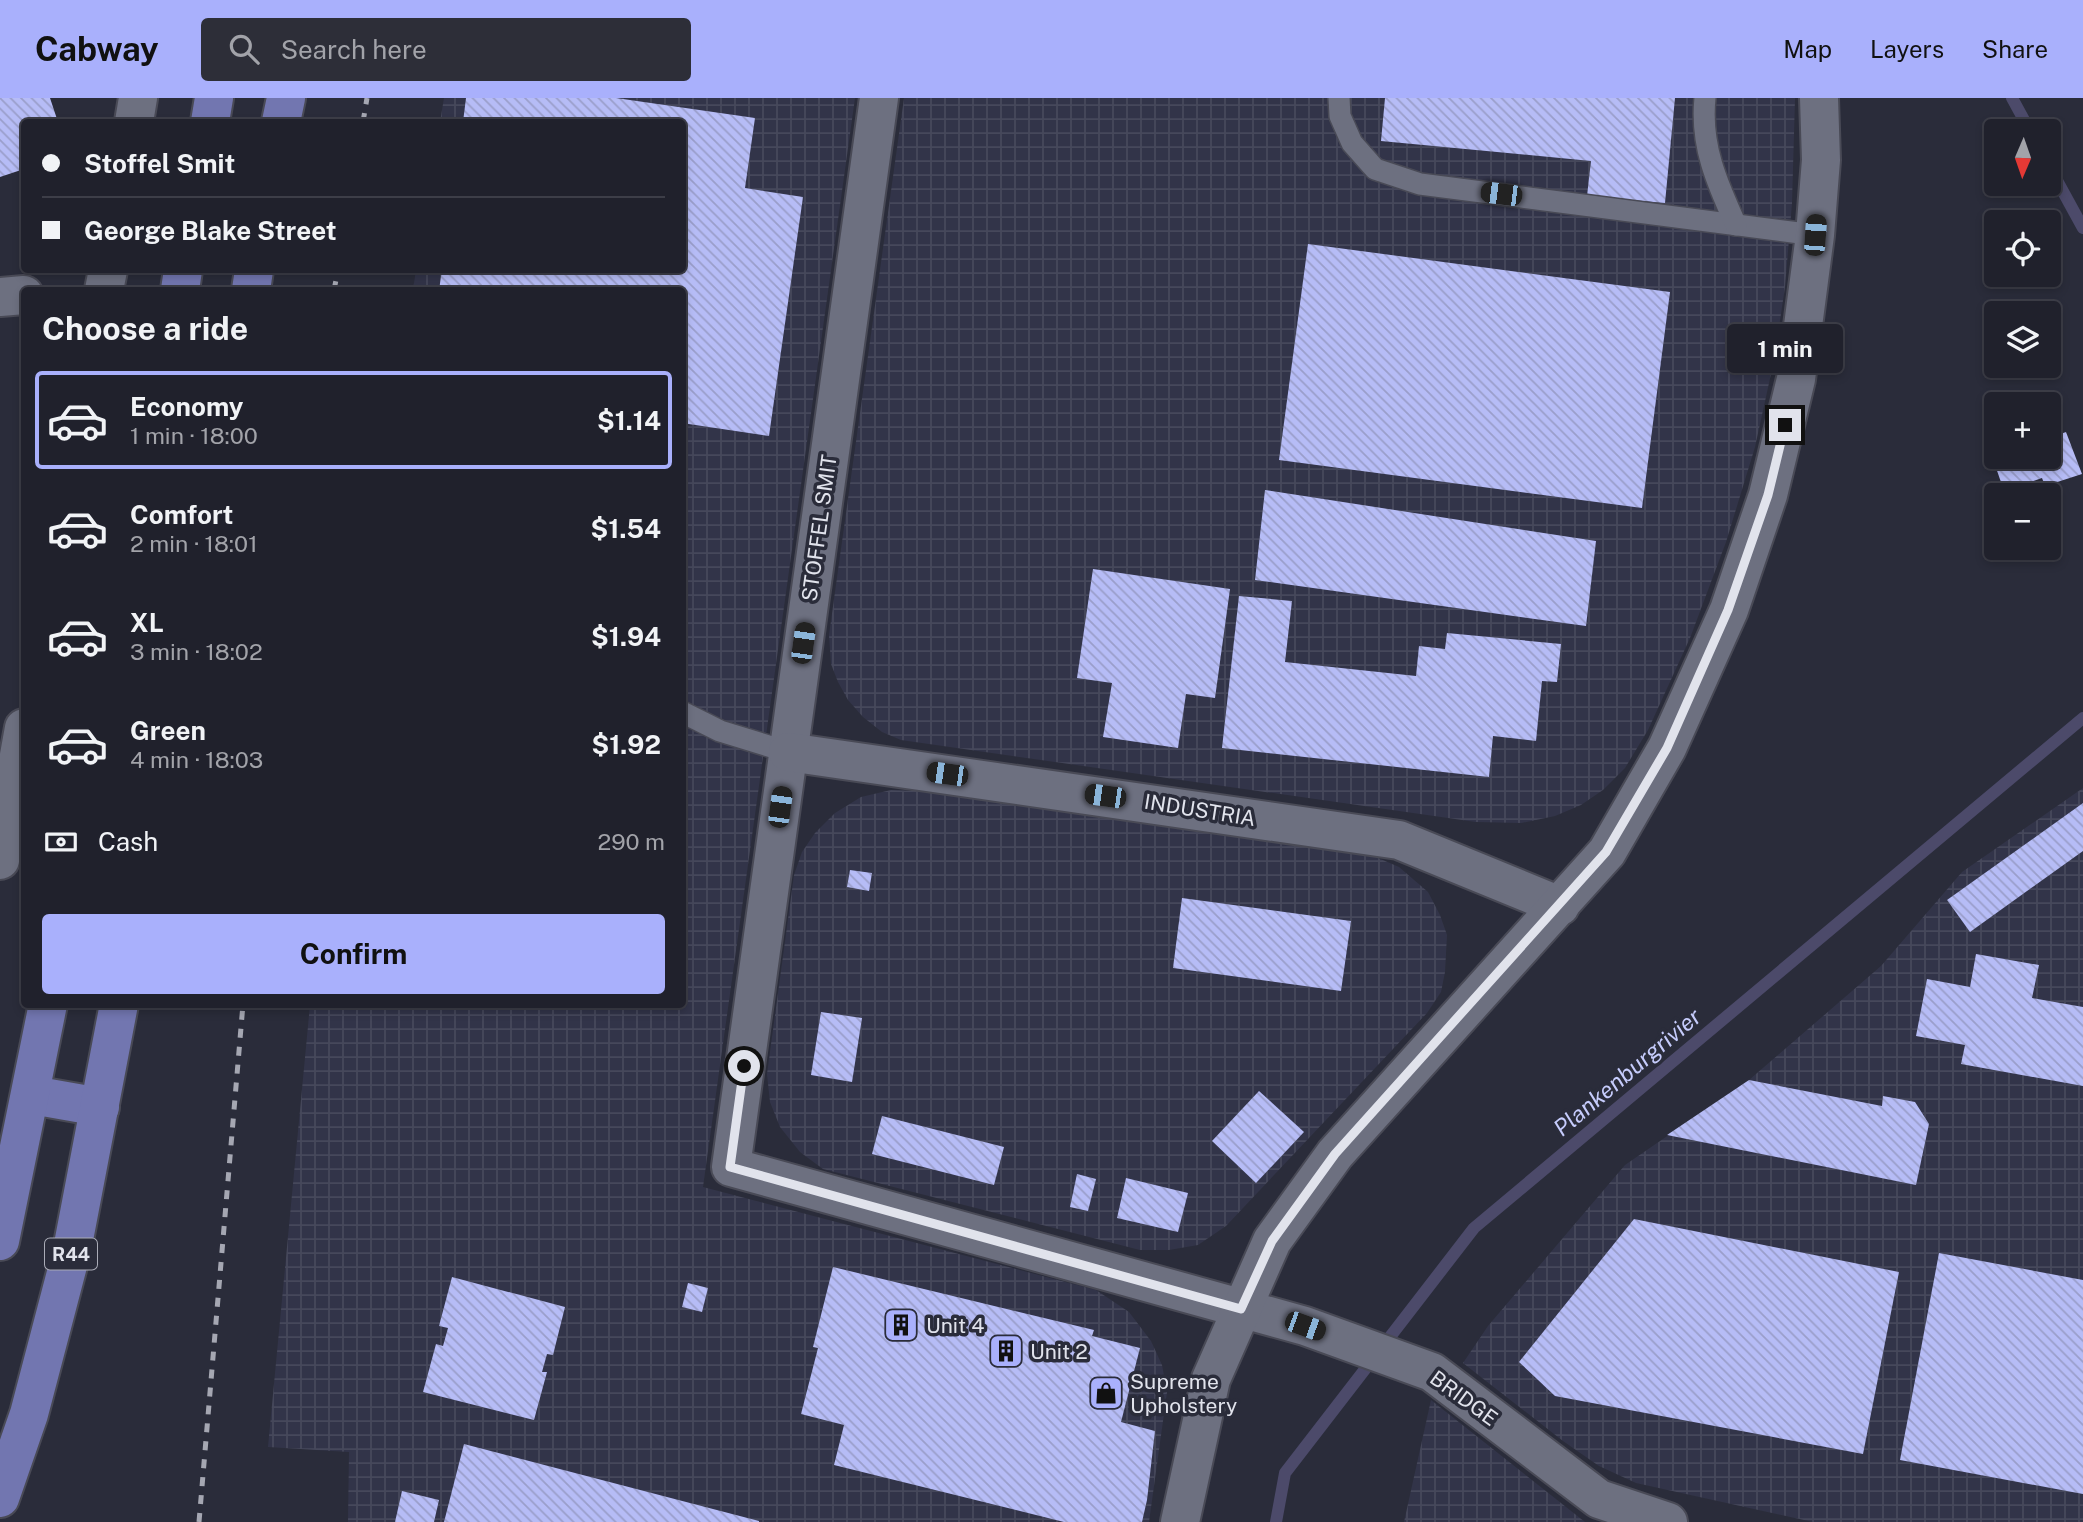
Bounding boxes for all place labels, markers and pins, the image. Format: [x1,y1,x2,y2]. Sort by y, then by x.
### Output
building icon: Unit 4 [882,1306,920,1344]
place label: Unit 4 [926,1313,985,1338]
building icon: Unit 2 [987,1332,1025,1370]
place label: Unit 2 [1030,1339,1088,1364]
place label: Supreme Upholstery [1130,1369,1237,1418]
shop icon: Supreme Upholstery [1087,1374,1125,1412]

